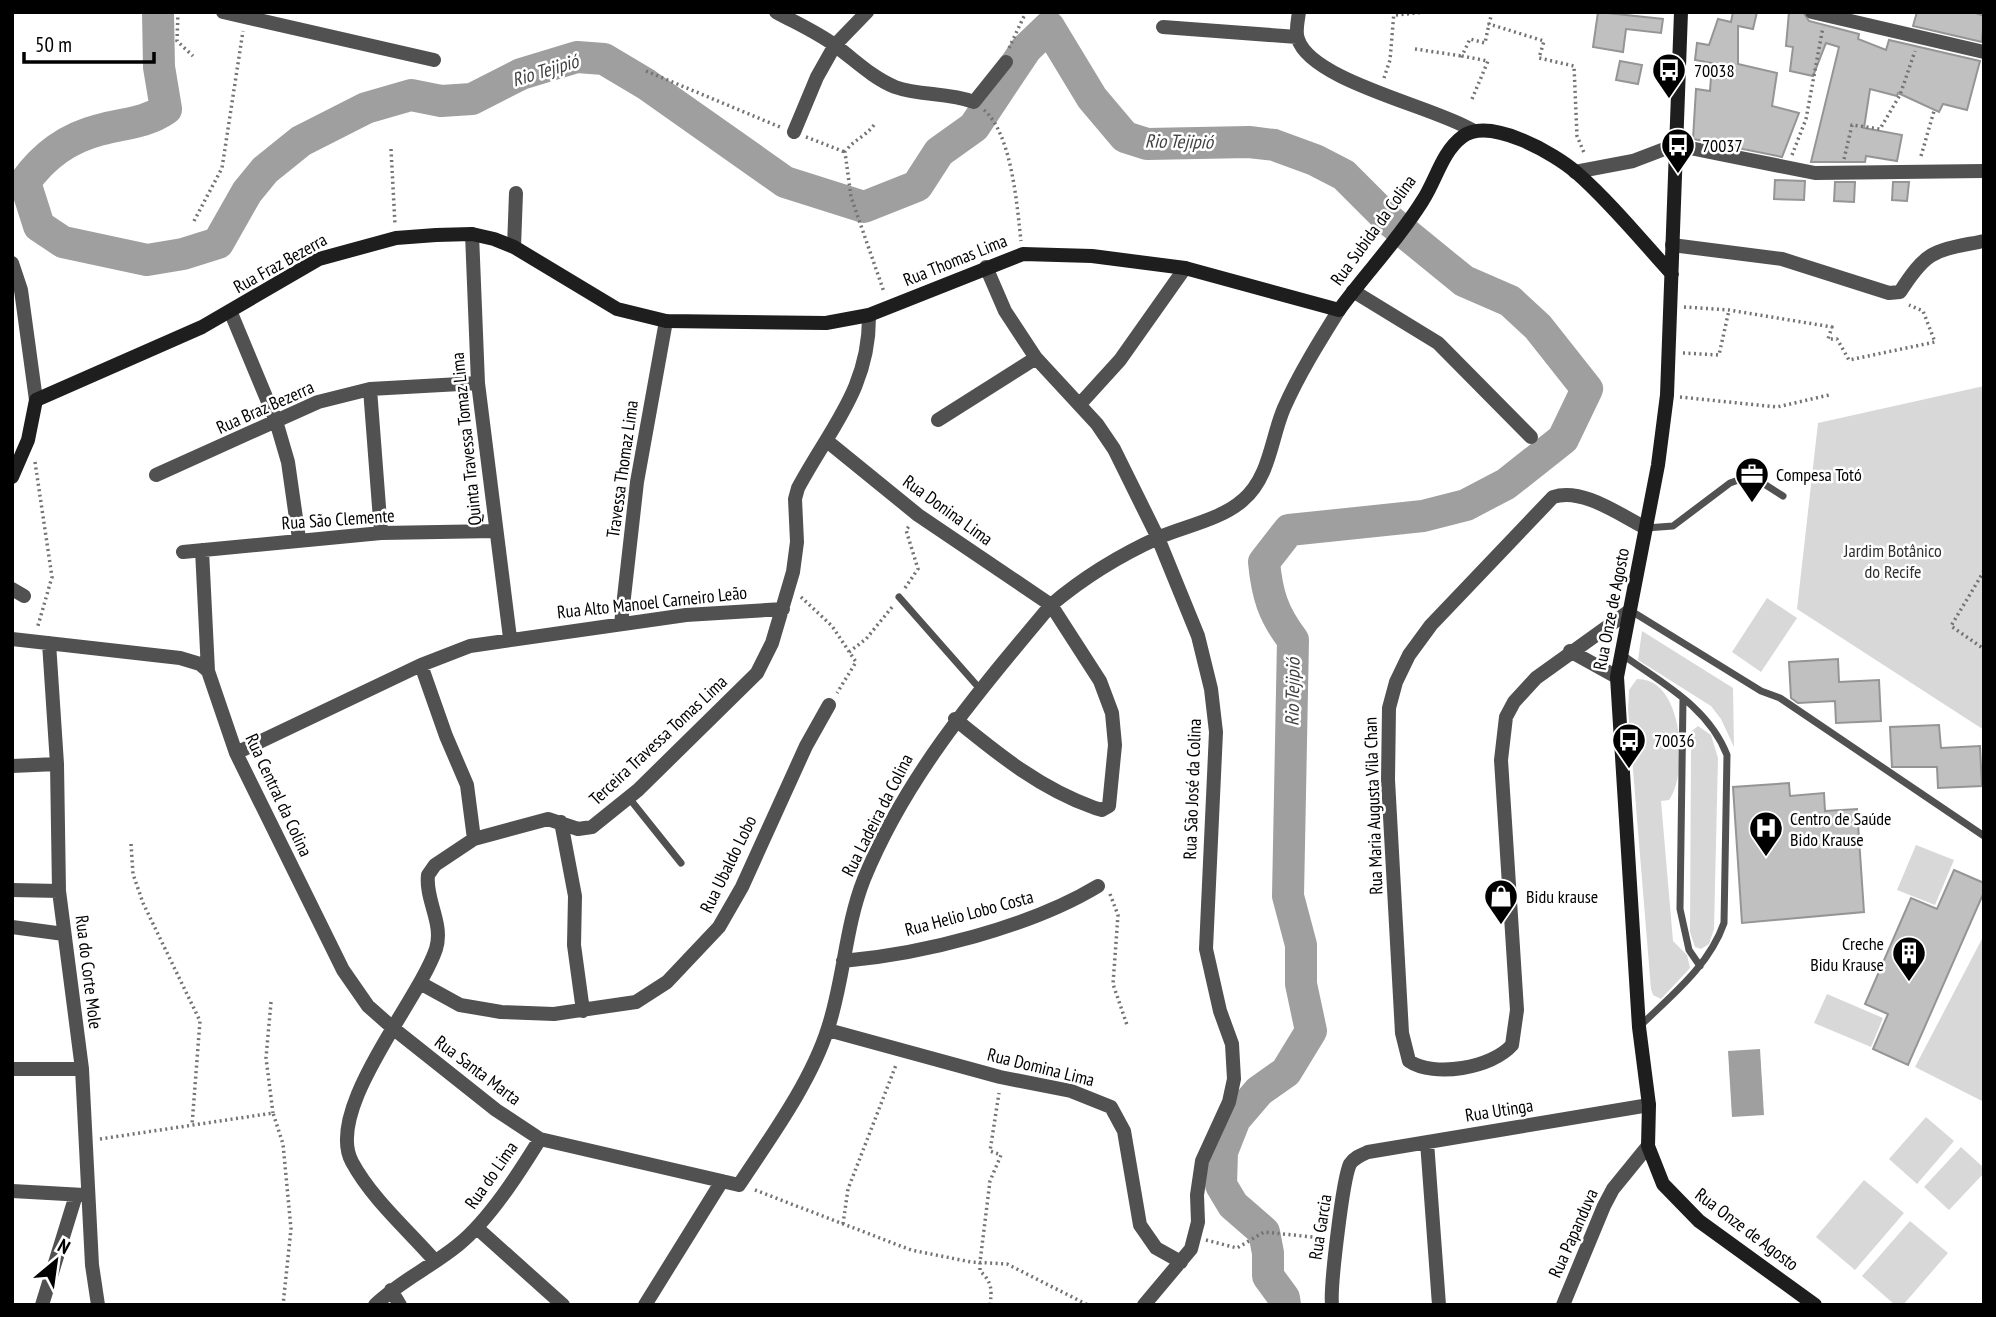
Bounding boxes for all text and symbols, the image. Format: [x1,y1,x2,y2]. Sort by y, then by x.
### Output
scale bar [24,21,154,65]
text: 50 m [35,31,72,58]
water label: Rio Tejipió [509,48,583,91]
bus stop icon: 70038 [1650,51,1688,100]
place label: 70038 [1694,59,1735,82]
bus stop icon: 70037 [1659,126,1697,175]
water label: Rio Tejipió [1145,128,1215,154]
place label: 70037 [1702,134,1743,157]
street label: Rua Subida da Colina [1325,170,1421,290]
street label: Rua Fraz Bezerra [229,228,331,298]
street label: Rua Thomas Lima [900,229,1010,291]
street label: Quinta Travessa Tomaz Lima [445,351,487,527]
street label: Rua Braz Bezerra [213,375,317,439]
street label: Travessa Thomaz Lima [601,399,643,539]
office icon: Compesa Totó [1733,455,1771,504]
place label: Compesa Totó [1776,463,1862,486]
street label: Rua Donina Lima [898,470,998,550]
street label: Rua São Clemente [281,504,395,534]
park label: Jardim Botânico do Recife [1843,539,1942,583]
street label: Rua Onze de Agosto [1588,546,1634,672]
street label: Rua Alto Manoel Carneiro Leão [556,581,748,623]
water label: Rio Tejipió [1279,656,1305,726]
street label: Terceira Travessa Tomas Lima [584,670,732,810]
street label: Rua Maria Augusta Vila Chan [1358,717,1388,895]
street label: Rua São José da Colina [1178,718,1206,860]
bus stop icon: 70036 [1610,721,1648,770]
place label: 70036 [1654,729,1695,752]
street label: Rua Central da Colina [240,730,318,860]
street label: Rua Ladeira da Colina [836,750,918,880]
place label: Centro de Saúde Bido Krause [1790,807,1892,851]
hospital icon: Centro de Saúde Bido Krause [1747,809,1785,858]
street label: Rua Ubaldo Lobo [695,811,762,916]
shop icon: Bidu krause [1482,877,1520,926]
street label: Rua Helio Lobo Costa [902,885,1036,941]
place label: Bidu krause [1526,885,1598,908]
street label: Rua do Corte Mole [71,914,107,1030]
place label: Creche Bidu Krause [1810,932,1884,976]
building icon: Creche Bidu Krause [1890,934,1928,983]
street label: Rua Santa Marta [430,1030,526,1110]
street label: Rua Domina Lima [985,1043,1097,1091]
street label: Rua Utinga [1463,1093,1535,1127]
street label: Rua do Lima [459,1137,523,1213]
street label: Rua Onze de Agosto [1691,1183,1804,1276]
street label: Rua Papanduva [1543,1185,1603,1281]
street label: Rua Garcia [1303,1193,1337,1261]
north arrow [21,1226,91,1296]
text: N [54,1233,75,1259]

